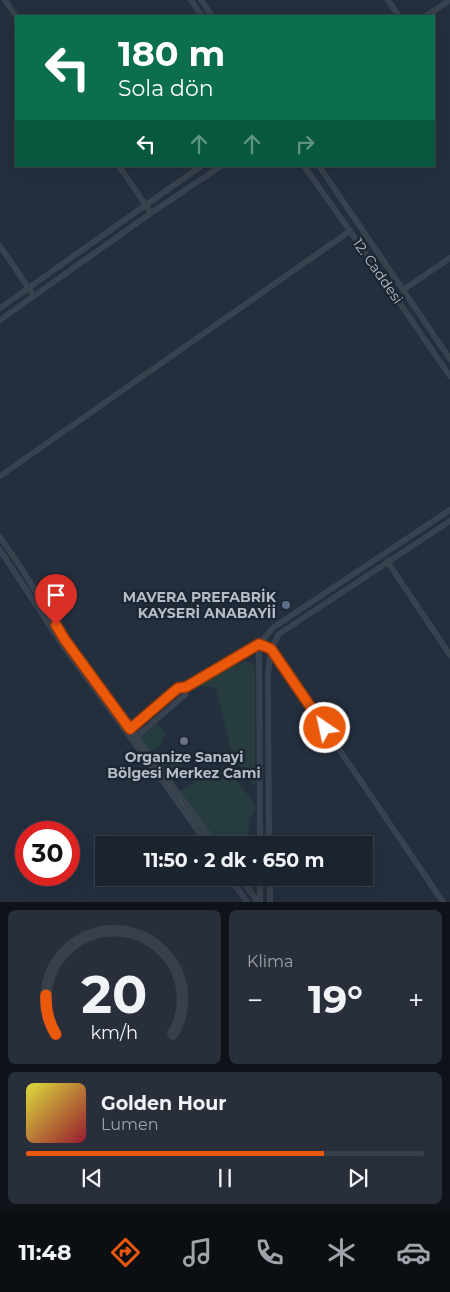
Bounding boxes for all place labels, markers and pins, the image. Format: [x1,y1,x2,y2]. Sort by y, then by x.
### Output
pin [35,574,77,625]
place label: MAVERA PREFABRİK KAYSERİ ANABAYİİ [123,588,277,622]
marker: MAVERA PREFABRİK KAYSERİ ANABAYİİ [280,599,292,611]
marker: Organize Sanayi Bölgesi Merkez Cami [178,735,190,747]
place label: Organize Sanayi Bölgesi Merkez Cami [107,748,261,782]

